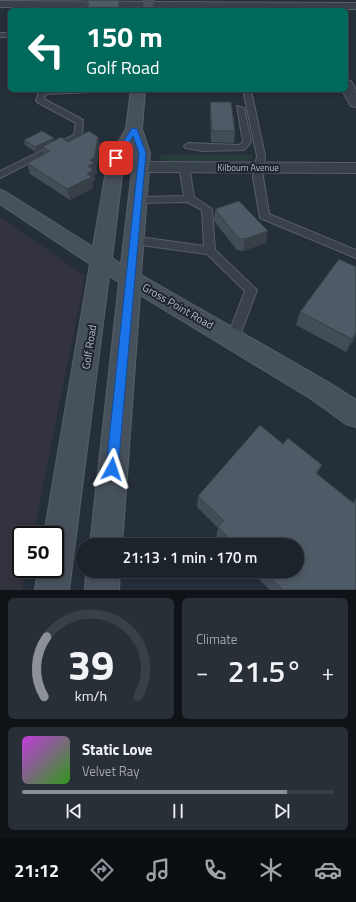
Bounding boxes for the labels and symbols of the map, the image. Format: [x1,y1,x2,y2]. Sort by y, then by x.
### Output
pin [99,141,133,175]
street label: Kilbourn Avenue [217,161,279,174]
street label: Gross Point Road [140,279,217,333]
street label: Golf Road [78,323,100,370]
position arrow [91,448,133,490]
speed limit sign: 50 [12,526,64,578]

